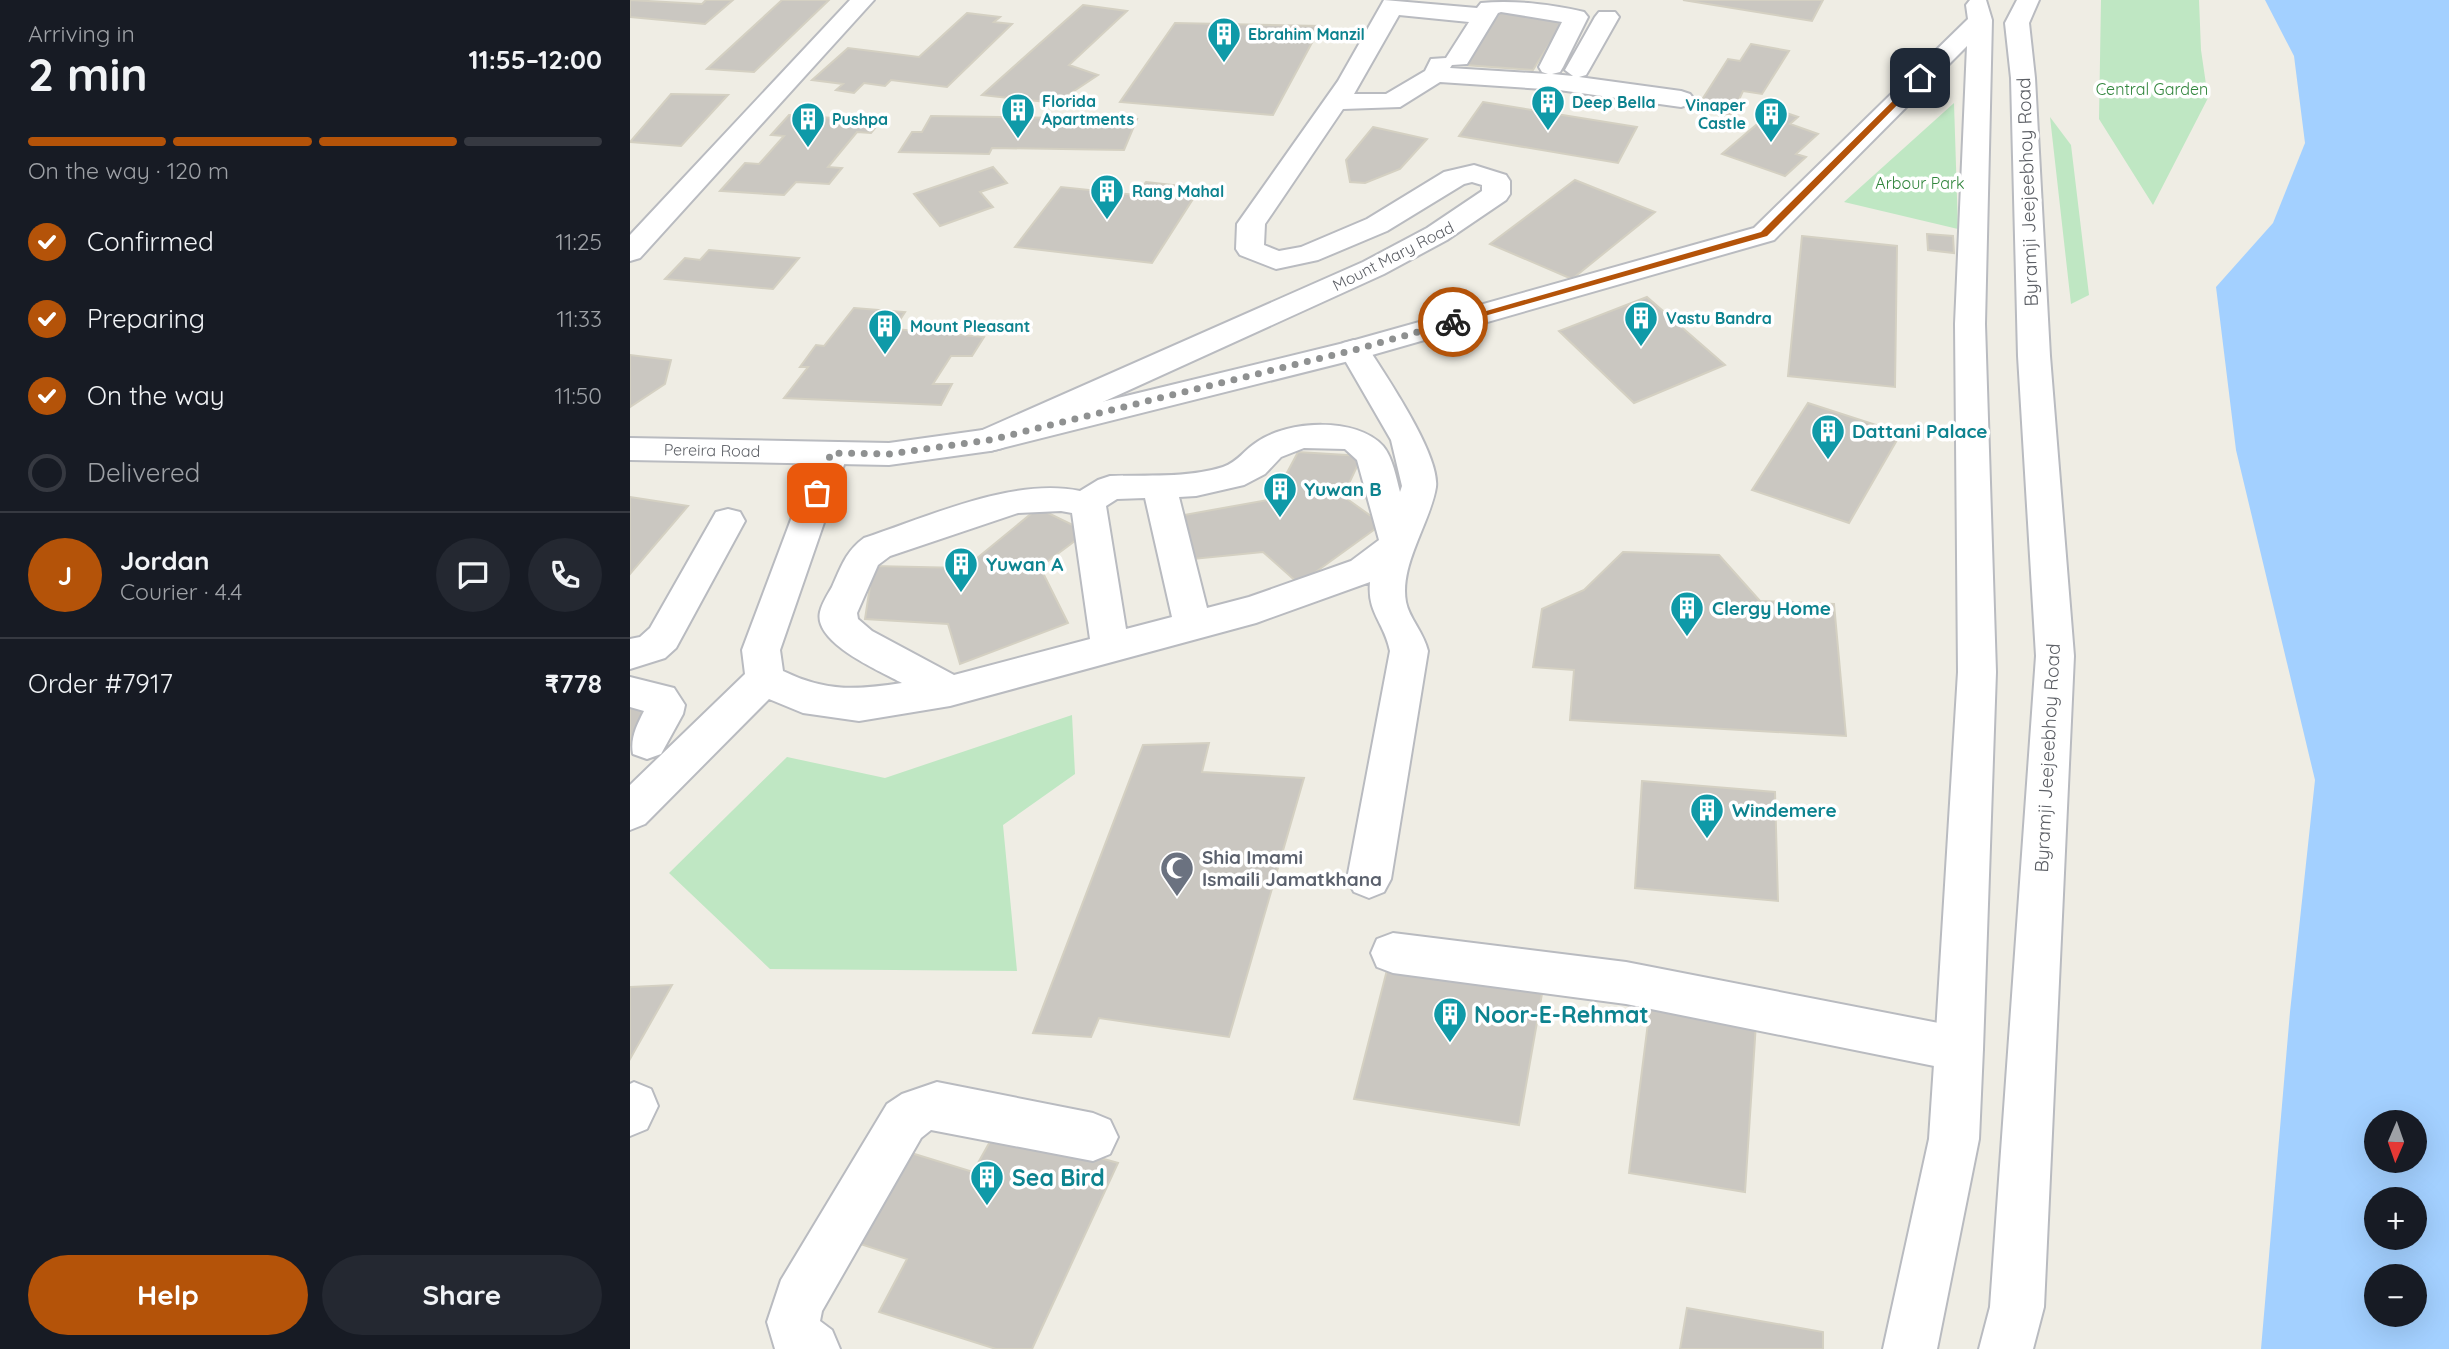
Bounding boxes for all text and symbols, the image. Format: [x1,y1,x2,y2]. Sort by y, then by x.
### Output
building icon: Ebrahim Manzil [1205,15,1243,64]
text: Arriving in [28,19,135,48]
place label: Ebrahim Manzil [1248,24,1365,44]
text: 11:55–12:00 [468,43,602,76]
text: 2 min [28,45,148,103]
pin [1890,48,1950,108]
icon: home [1901,59,1939,97]
street label: Byramji Jeejeebhoy Road [2011,77,2043,307]
park label: Central Garden [2096,79,2208,99]
building icon: Deep Bella [1529,83,1567,132]
building icon: Florida Apartments [999,91,1037,140]
place label: Florida Apartments [1042,91,1134,129]
place label: Deep Bella [1572,92,1656,112]
place label: Vinaper Castle [1685,95,1746,133]
building icon: Vinaper Castle [1752,95,1790,144]
building icon: Pushpa [789,100,827,149]
place label: Pushpa [832,109,888,129]
text: On the way · 120 m [28,156,229,185]
building icon: Rang Mahal [1088,172,1126,221]
park label: Arbour Park [1875,173,1965,193]
place label: Rang Mahal [1132,181,1224,201]
street label: Mount Mary Road [1329,217,1457,295]
icon: check [28,223,66,261]
text: Confirmed [87,225,214,258]
text: 11:25 [555,227,602,256]
courier [1418,287,1488,357]
building icon: Vastu Bandra [1622,299,1660,348]
icon: check [28,300,66,338]
text: Preparing [87,302,205,335]
icon: bike [1434,303,1472,341]
text: 11:33 [557,304,602,333]
building icon: Mount Pleasant [866,307,904,356]
place label: Vastu Bandra [1666,308,1772,328]
place label: Mount Pleasant [910,316,1030,336]
icon: check [28,377,66,415]
text: On the way [87,379,225,412]
text: 11:50 [554,381,602,410]
building icon: Dattani Palace [1809,412,1847,461]
place label: Dattani Palace [1852,419,1988,443]
street label: Pereira Road [664,439,760,461]
text: Delivered [87,456,200,489]
pin [787,463,847,523]
building icon: Yuwan B [1261,470,1299,519]
icon: bag [798,474,836,512]
place label: Yuwan B [1304,477,1382,501]
button: chat [436,538,510,612]
button: phone [528,538,602,612]
text: Jordan [120,544,209,577]
building icon: Yuwan A [942,545,980,594]
place label: Yuwan A [986,552,1063,576]
text: J [58,559,72,592]
text: Courier · 4.4 [120,577,242,606]
building icon: Clergy Home [1668,589,1706,638]
place label: Clergy Home [1712,596,1831,620]
street label: Byramji Jeejeebhoy Road [2029,643,2065,873]
text: Order #7917 [28,667,173,700]
text: ₹778 [545,667,602,700]
building icon: Windemere [1688,791,1726,840]
place label: Windemere [1732,798,1837,822]
place label: Shia Imami Ismaili Jamatkhana [1202,845,1382,891]
mosque icon: Shia Imami Ismaili Jamatkhana [1158,849,1196,898]
building icon: Noor-E-Rehmat [1431,995,1469,1044]
place label: Noor-E-Rehmat [1474,1000,1649,1029]
north arrow [2364,1110,2427,1172]
map controls [2364,1110,2427,1327]
building icon: Sea Bird [968,1158,1006,1207]
place label: Sea Bird [1012,1163,1105,1192]
button: + [2364,1187,2427,1250]
button: Help [28,1255,308,1335]
button: Share [322,1255,602,1335]
button: − [2364,1264,2427,1327]

